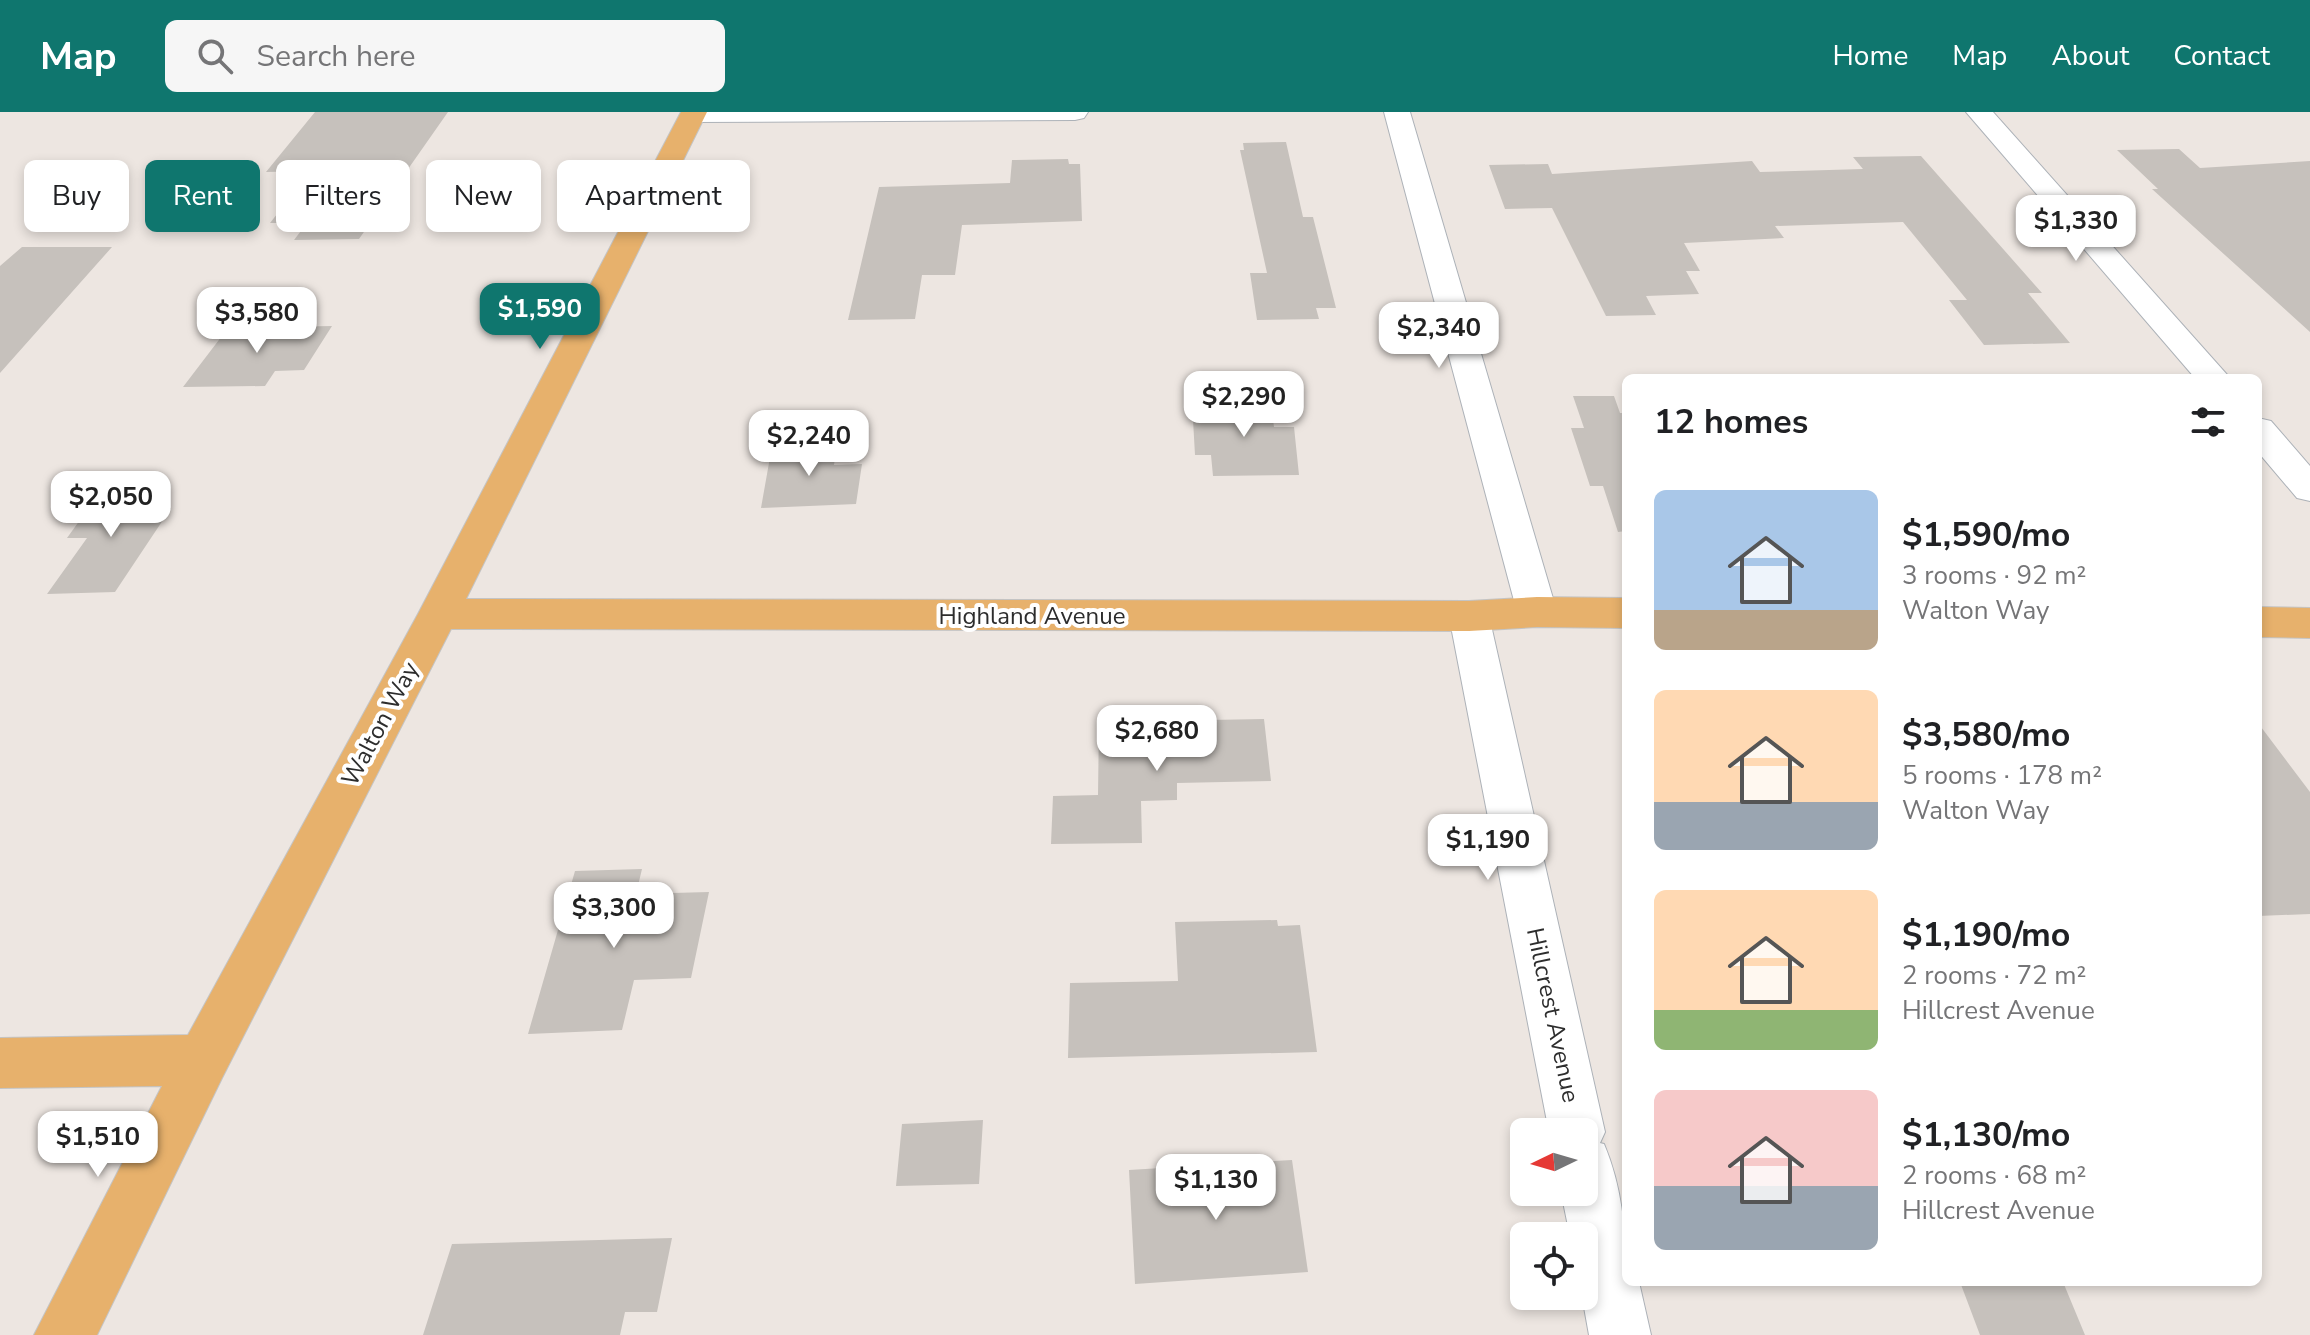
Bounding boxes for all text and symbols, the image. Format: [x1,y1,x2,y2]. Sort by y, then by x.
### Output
search box [165,20,725,92]
text: Map [40,31,117,82]
icon: search [193,34,237,78]
text: Search here [257,36,416,77]
text: Home [1833,37,1908,75]
text: Map [1952,37,2007,75]
text: About [2051,37,2129,75]
text: Contact [2173,37,2270,75]
chip: Buy [24,160,129,232]
chip: Rent [145,160,260,232]
chip: Filters [276,160,410,232]
chip: New [426,160,541,232]
chip: Apartment [557,160,750,232]
pin: $1,330 [2011,195,2141,263]
text: $1,330 [2034,203,2118,238]
pin: $1,590 [475,283,605,351]
pin: $3,580 [192,287,322,355]
text: $1,590 [498,291,582,326]
text: $3,580 [215,295,299,330]
pin: $2,340 [1374,302,1504,370]
text: $2,340 [1397,310,1481,345]
pin: $2,290 [1179,371,1309,439]
text: $2,290 [1202,379,1286,414]
text: 12 homes [1654,399,1808,445]
icon: filters [2186,400,2230,444]
pin: $2,240 [744,410,874,478]
text: $2,240 [767,418,851,453]
pin: $2,050 [46,471,176,539]
text: $2,050 [69,479,153,514]
text: $1,590/mo [1902,512,2070,558]
icon: home [1718,522,1814,618]
text: 3 rooms · 92 m² [1902,558,2086,593]
text: Walton Way [1902,593,2049,628]
street label: Highland Avenue [939,600,1125,632]
street label: Walton Way [334,656,426,792]
pin: $2,680 [1092,705,1222,773]
text: $3,580/mo [1902,712,2070,758]
text: $2,680 [1115,713,1199,748]
icon: home [1718,722,1814,818]
text: 5 rooms · 178 m² [1902,758,2102,793]
text: Walton Way [1902,793,2049,828]
pin: $1,190 [1423,814,1553,882]
text: $1,190 [1446,822,1530,857]
pin: $3,300 [549,882,679,950]
text: $3,300 [572,890,656,925]
text: $1,190/mo [1902,912,2070,958]
icon: home [1718,922,1814,1018]
street label: Hillcrest Avenue [1519,925,1587,1105]
text: 2 rooms · 72 m² [1902,958,2086,993]
text: Hillcrest Avenue [1902,993,2095,1028]
pin: $1,510 [33,1111,163,1179]
text: $1,130/mo [1902,1112,2070,1158]
north arrow [1510,1118,1598,1206]
map controls [1510,1118,1598,1310]
text: $1,510 [56,1119,140,1154]
icon: home [1718,1122,1814,1218]
pin: $1,130 [1151,1154,1281,1222]
text: 2 rooms · 68 m² [1902,1158,2086,1193]
text: $1,130 [1174,1162,1258,1197]
text: Hillcrest Avenue [1902,1193,2095,1228]
button: locate [1510,1222,1598,1310]

